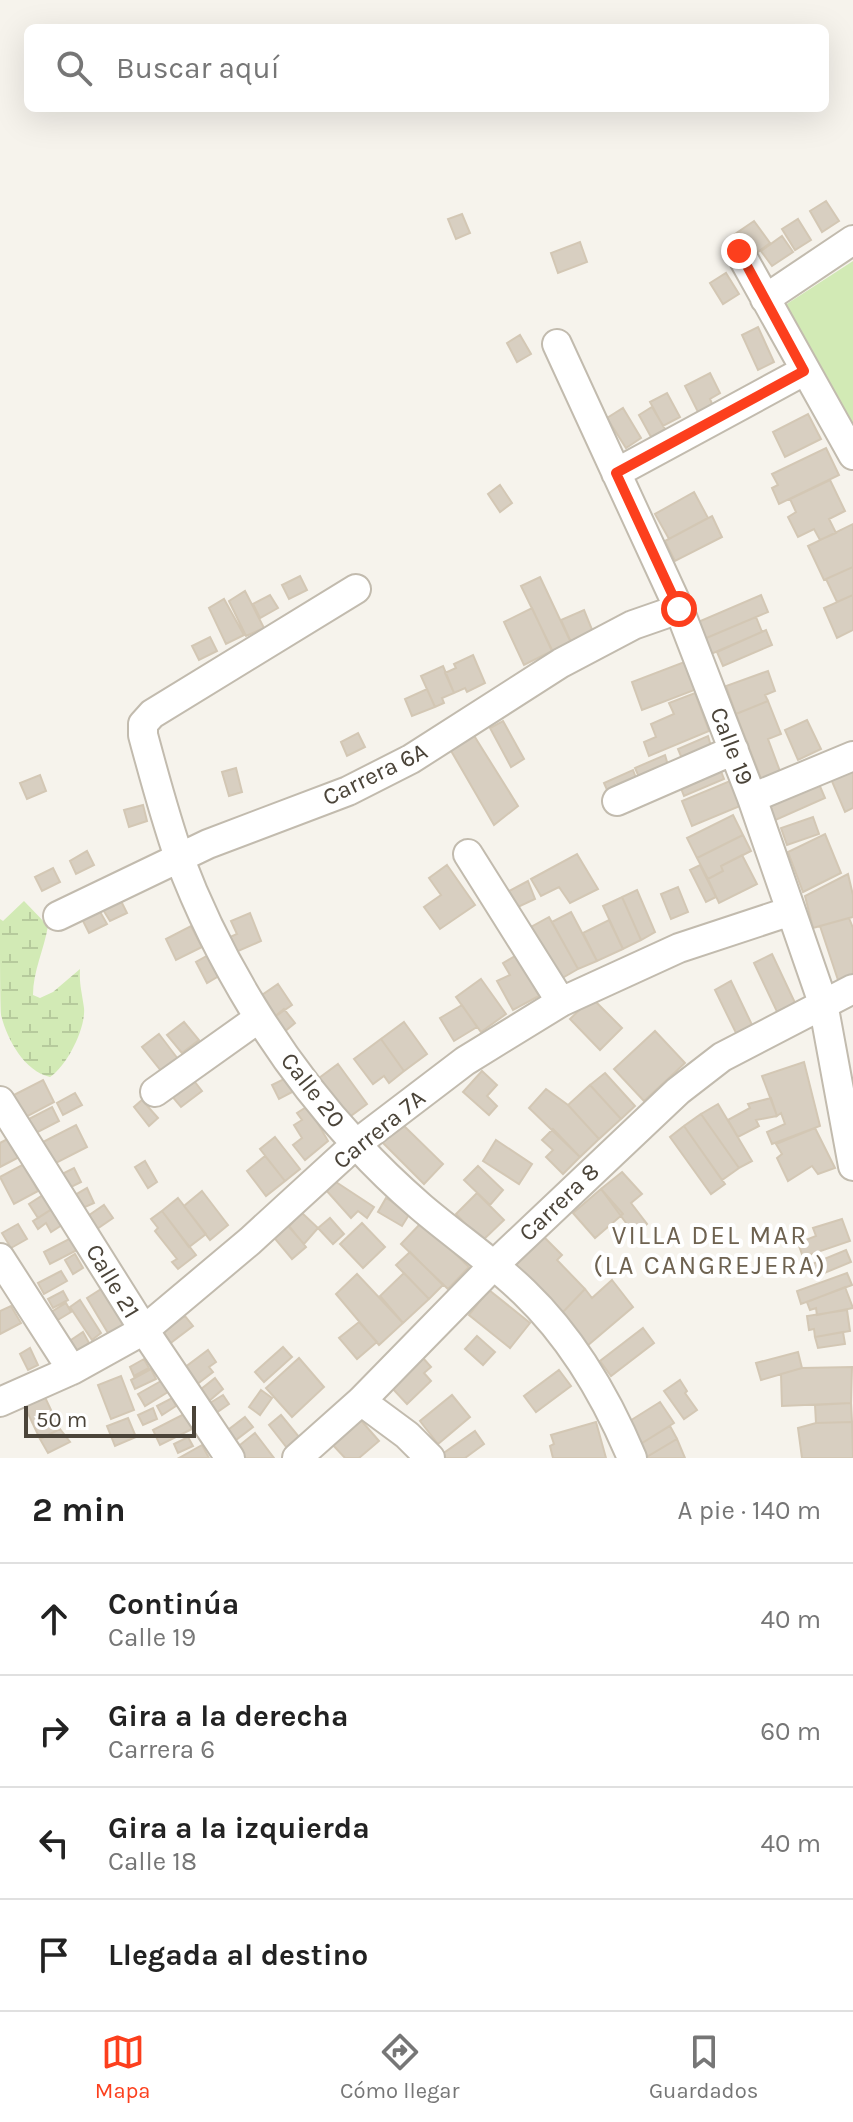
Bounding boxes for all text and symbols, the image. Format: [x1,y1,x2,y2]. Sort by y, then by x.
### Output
search box [24,24,829,112]
icon: search [52,46,96,90]
text: Buscar aquí [116,50,280,86]
route end [721,233,757,269]
route start [661,591,697,627]
street label: Calle 19 [704,703,760,789]
street label: Carrera 6A [318,737,432,811]
street label: Calle 20 [275,1047,351,1133]
street label: Carrera 7A [327,1083,431,1175]
street label: Carrera 8 [513,1157,605,1247]
district label: VILLA DEL MAR (LA CANGREJERA) [593,1220,827,1281]
street label: Calle 21 [80,1239,146,1323]
scale bar [24,1402,196,1438]
text: 50 m [36,1407,87,1433]
text: 2 min [32,1490,126,1530]
text: A pie · 140 m [678,1495,821,1526]
text: Continúa [108,1586,239,1622]
icon: ahead [32,1597,76,1641]
text: 40 m [761,1604,821,1635]
text: Calle 19 [108,1622,196,1653]
text: Gira a la derecha [108,1698,349,1734]
icon: right [32,1709,76,1753]
text: 60 m [760,1716,821,1747]
text: Carrera 6 [108,1734,215,1765]
text: Gira a la izquierda [108,1810,370,1846]
icon: left [32,1821,76,1865]
text: 40 m [761,1828,821,1859]
text: Calle 18 [108,1846,197,1877]
icon: arrive [32,1933,76,1977]
text: Llegada al destino [108,1937,368,1973]
tab: Mapa [95,2030,150,2104]
tab: Cómo llegar [340,2030,459,2104]
tab: Guardados [649,2030,758,2104]

